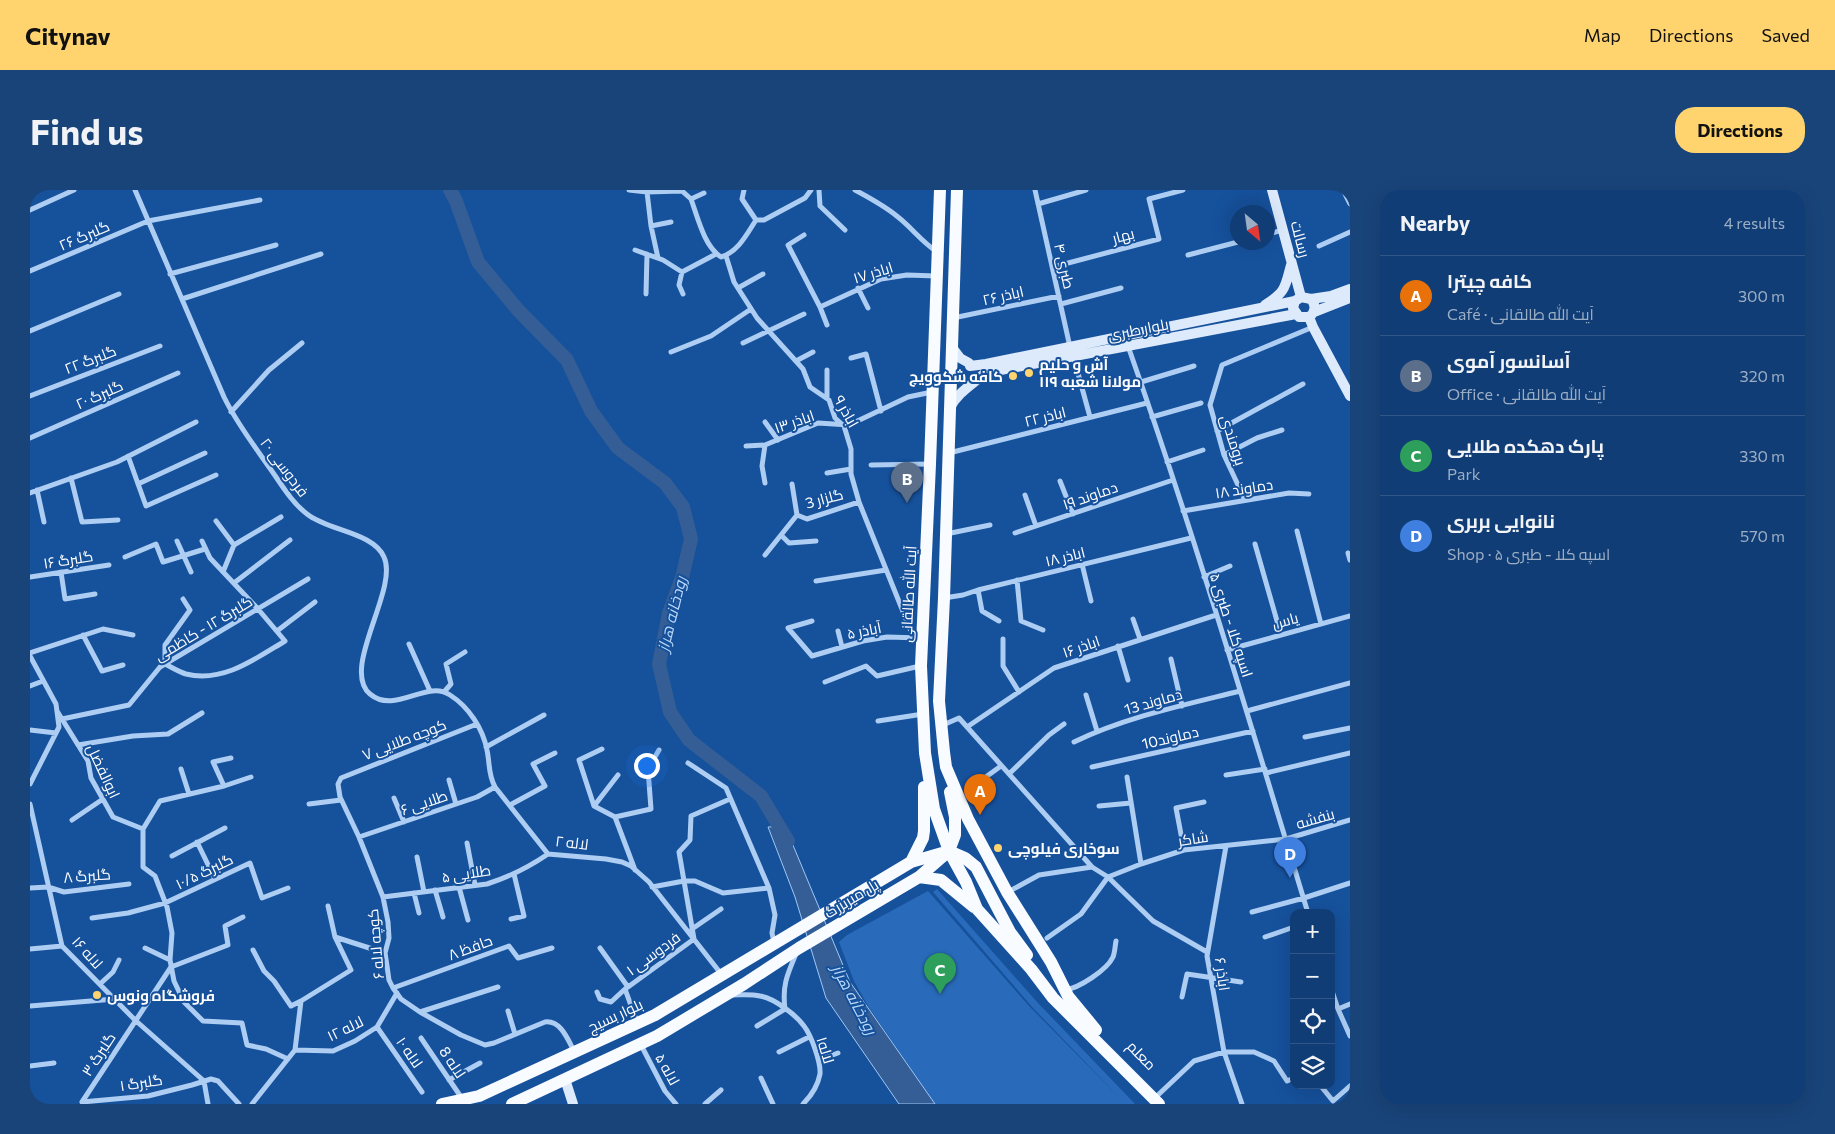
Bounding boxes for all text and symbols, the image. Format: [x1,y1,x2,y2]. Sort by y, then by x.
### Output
text: Citynav [25,21,111,50]
text: Map [1584,24,1621,46]
text: Directions [1649,24,1733,46]
text: Saved [1761,24,1810,46]
button: Directions [1675,107,1805,153]
text: Find us [30,109,144,152]
north arrow [1230,205,1275,250]
text: Nearby [1400,210,1470,235]
text: 4 results [1724,213,1785,232]
street label: گلبرگ ۲۶ [56,216,112,255]
street label: رسالت [1287,219,1315,260]
street label: بهار [1109,223,1137,249]
street label: طبری ۴ [1049,241,1079,291]
street label: اباذر ۱۷ [851,257,895,287]
text: کافه چیترا [1447,269,1532,292]
street label: اباذر ۲۶ [981,282,1026,309]
text: A [1410,286,1422,305]
text: 300 m [1738,286,1785,305]
text: Café · آیت الله طالقانی [1447,304,1594,323]
street label: بلوار طبری [1106,314,1170,346]
street label: گلبرگ ۲۲ [62,341,119,378]
text: آسانسور آموی [1447,349,1570,372]
place label: آش و حلیم مولانا شعبه ۱۱۹ [1039,355,1141,391]
text: B [1411,366,1421,385]
text: 320 m [1740,366,1785,385]
place label: کافه شکوویچ [909,367,1003,387]
marker: آش و حلیم مولانا شعبه ۱۱۹ [1023,367,1035,379]
marker: کافه شکوویچ [1007,370,1019,382]
street label: گلبرگ ۲۰ [73,376,126,413]
text: Office · آیت الله طالقانی [1447,384,1606,403]
street label: اباذر ۹ [830,392,863,431]
street label: اباذر ۲۲ [1022,402,1068,431]
street label: اباذر ۱۳ [772,406,817,437]
street label: برومندی [1215,412,1251,468]
street label: فردوسی ۲۰ [255,434,313,501]
text: پارک دهکده طلایی [1447,434,1604,457]
text: C [1411,446,1421,465]
text: 330 m [1739,446,1785,465]
pin: B [891,462,923,503]
text: Park [1447,464,1480,483]
street label: دماوند ۱۸ [1214,475,1274,502]
street label: دماوند ۱۹ [1060,477,1120,514]
street label: گلزار 3 [803,484,845,513]
text: نانوایی بربری [1447,509,1555,532]
text: D [1410,526,1422,545]
text: 570 m [1740,526,1785,545]
street label: اباذر ۱۸ [1043,542,1087,571]
text: Shop · اسپه کلا - طبری ۵ [1447,544,1610,563]
street label: آیت الله طالقانی [896,545,922,643]
street label: گلبرگ ۱۶ [42,546,94,573]
street label: اسپه کلا - طبری ۵ [1205,571,1257,680]
water label: رودخانه هراز [652,573,691,656]
street label: گلبرگ ۱۲ - کاظمی [151,592,256,666]
street label: یاس [1270,608,1301,634]
street label: آباذر ۵ [845,618,883,643]
street label: اباذر ۱۶ [1060,631,1102,662]
street label: دماوند 13 [1122,684,1184,719]
street label: کوچه طلایی ۷ [359,715,449,765]
street label: دماوند10 [1140,722,1200,753]
street label: ابوالفضل [82,741,124,802]
your location [634,753,660,779]
pin: A [964,774,996,815]
street label: طلایی ۶ [398,786,451,820]
street label: بنفشه [1293,804,1337,832]
street label: شاکر [1175,827,1210,850]
street label: لاله ۲ [554,831,590,853]
pin: D [1274,837,1306,878]
place label: سوخاری فیلوچی [1008,839,1120,860]
marker: سوخاری فیلوچی [992,842,1004,854]
street label: گلبرگ ۱۰/۵ [172,849,236,893]
street label: طلایی ۵ [440,860,492,888]
street label: گلبرگ ۸ [63,864,111,887]
street label: پل میربزرگ [821,875,882,923]
street label: کوچه لاله ۶ [363,908,389,980]
map controls [1290,909,1335,1089]
button: + [1290,909,1335,954]
street label: فردوسی ۱ [623,927,685,980]
street label: حافظ ۸ [445,931,495,963]
street label: لاله ۱۶ [69,932,107,972]
pin: C [924,953,956,994]
button: − [1290,954,1335,999]
street label: اباذر ۶ [1211,956,1234,992]
water label: رودخانه هراز [827,959,882,1039]
place label: فروشگاه ونوس [107,986,215,1005]
marker: فروشگاه ونوس [91,989,103,1001]
street label: بلوار بسیج [585,994,647,1038]
button: locate [1290,999,1335,1044]
street label: لاله ۱۲ [324,1012,366,1044]
street label: گلبرگ ۳ [77,1029,120,1080]
street label: لاله ۱۰ [393,1033,427,1071]
street label: لاله۱ [813,1034,839,1066]
street label: معلم [1122,1037,1160,1075]
street label: لاله 8 [436,1043,470,1081]
button: layers [1290,1044,1335,1089]
street label: لاله ۵ [652,1050,684,1088]
street label: گلبرگ ۱ [118,1070,164,1095]

